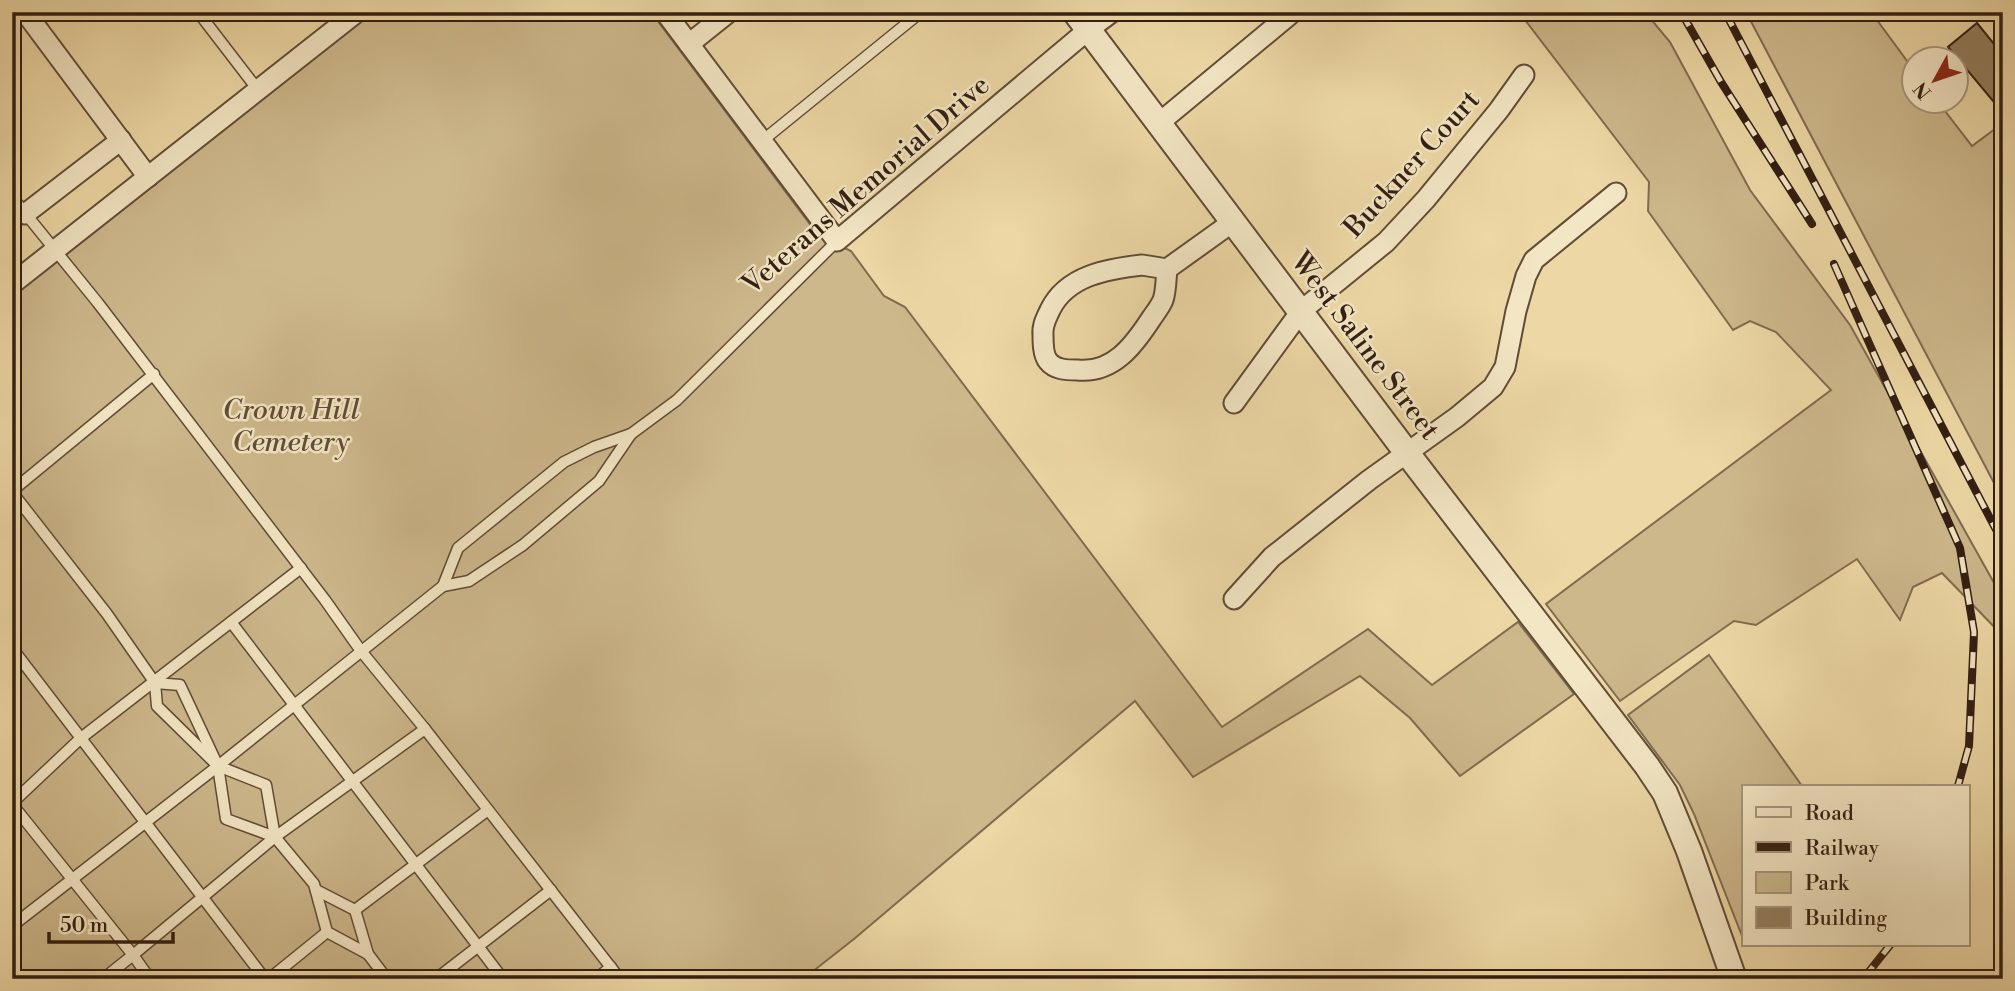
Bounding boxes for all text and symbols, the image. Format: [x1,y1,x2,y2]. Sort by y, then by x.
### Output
north arrow [1899,46,1969,116]
street label: Veterans Memorial Drive [734,68,997,303]
text: N [1909,77,1937,104]
street label: Buckner Court [1336,83,1488,246]
street label: West Saline Street [1282,244,1447,447]
park label: Crown Hill Cemetery [222,393,360,460]
legend [1742,785,1969,946]
text: Road [1805,801,1854,827]
text: Railway [1805,836,1880,862]
text: Park [1805,871,1850,897]
scale bar [49,900,173,944]
text: Building [1804,906,1887,932]
text: 50 m [60,913,108,939]

